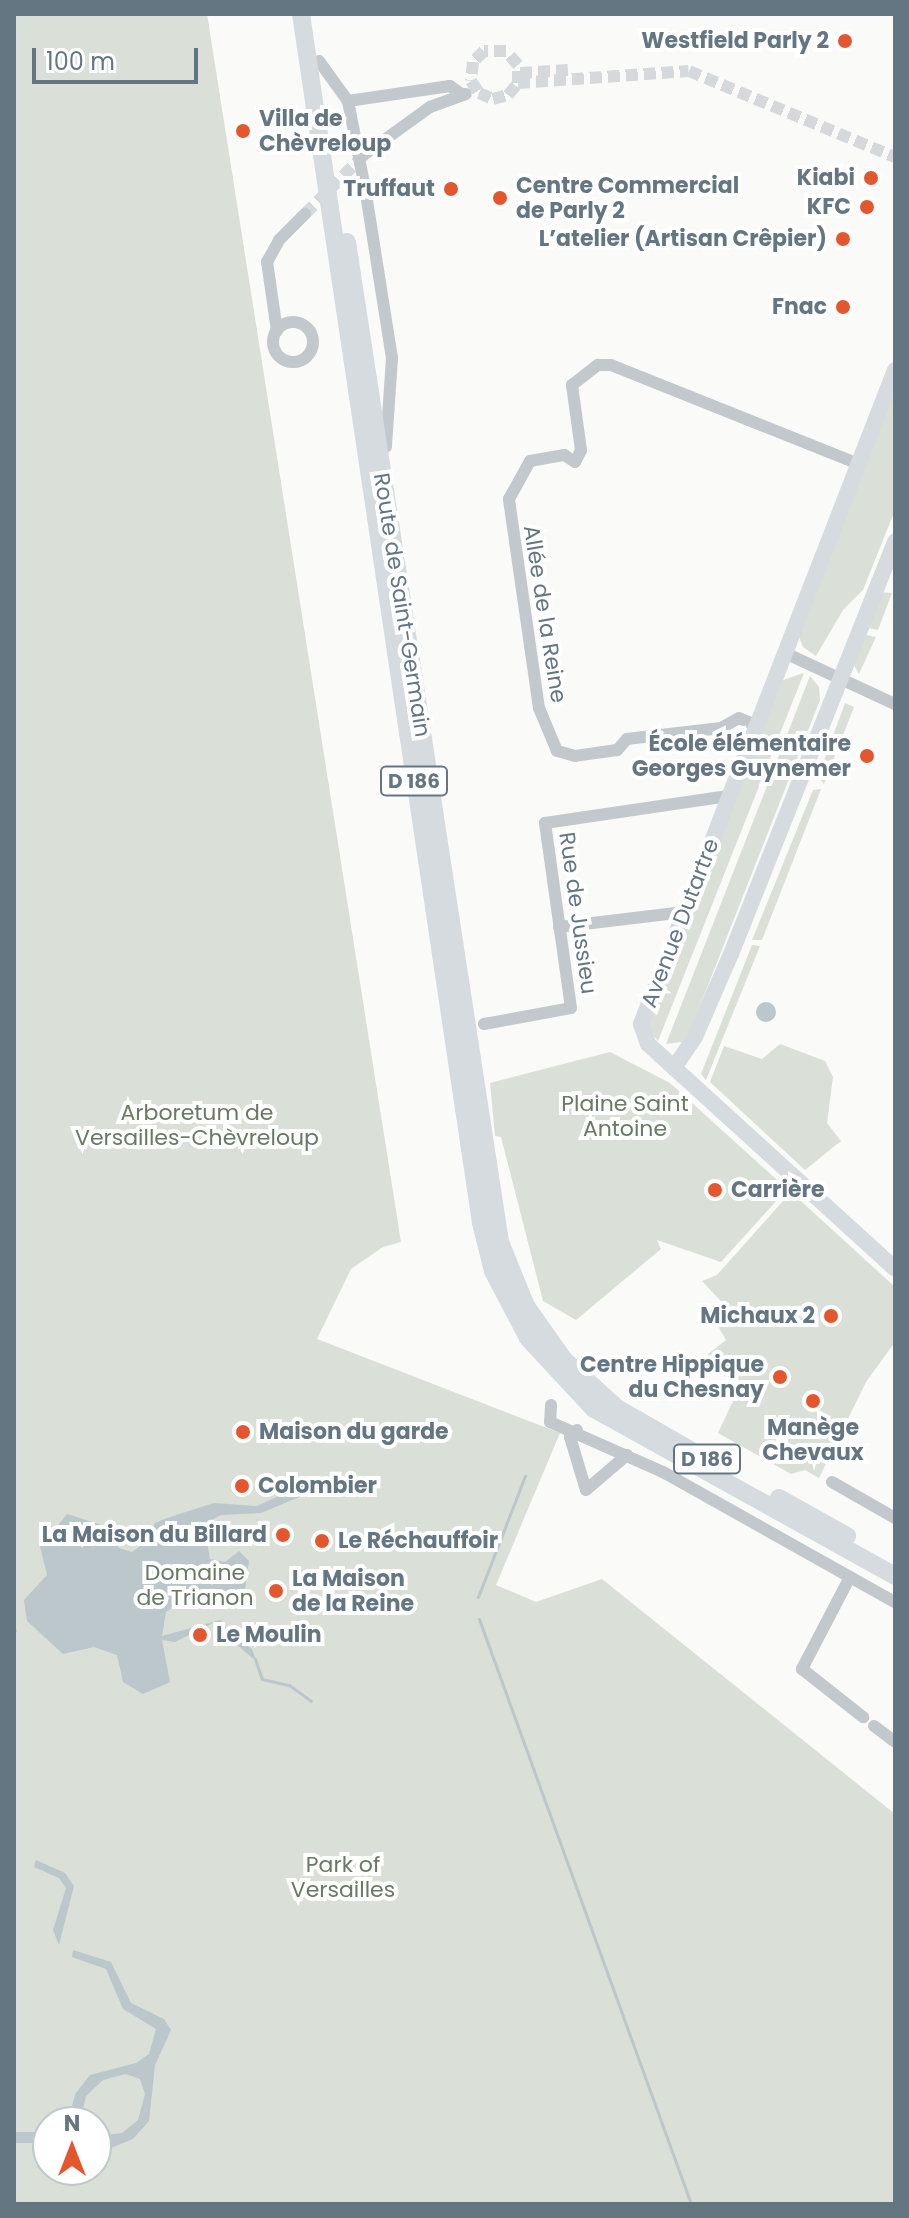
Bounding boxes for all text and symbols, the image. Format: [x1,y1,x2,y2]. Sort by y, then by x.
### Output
place label: Westfield Parly 2 [641,28,829,54]
scale bar [36,32,202,82]
marker: Westfield Parly 2 [836,32,854,50]
text: 100 m [46,45,115,78]
place label: Villa de Chèvreloup [259,105,391,156]
marker: Villa de Chèvreloup [234,122,252,140]
place label: Kiabi [797,165,855,191]
marker: Kiabi [862,169,880,187]
place label: Centre Commercial de Parly 2 [516,172,739,224]
place label: Truffaut [343,176,435,202]
marker: Truffaut [442,180,460,198]
marker: Centre Commercial de Parly 2 [491,189,509,207]
place label: KFC [807,194,851,220]
marker: KFC [858,198,876,216]
place label: L’atelier (Artisan Crêpier) [539,226,827,252]
marker: L’atelier (Artisan Crêpier) [834,230,852,248]
place label: Fnac [772,294,827,320]
marker: Fnac [834,298,852,316]
street label: Route de Saint-Germain [368,471,436,739]
street label: Allée de la Reine [518,523,572,705]
place label: École élémentaire Georges Guynemer [632,730,851,782]
marker: École élémentaire Georges Guynemer [858,747,876,765]
road number: D 186 [380,765,448,797]
street label: Rue de Jussieu [554,830,602,996]
street label: Avenue Dutartre [636,835,724,1011]
park label: Plaine Saint Antoine [561,1090,689,1142]
park label: Arboretum de Versailles-Chèvreloup [75,1099,319,1150]
place label: Carrière [731,1177,825,1203]
marker: Carrière [706,1181,724,1199]
place label: Michaux 2 [700,1303,815,1329]
marker: Michaux 2 [822,1307,840,1325]
place label: Centre Hippique du Chesnay [580,1351,764,1402]
marker: Centre Hippique du Chesnay [771,1368,789,1386]
marker: Manège Chevaux [804,1392,822,1410]
place label: Manège Chevaux [762,1414,864,1466]
place label: Maison du garde [259,1419,449,1445]
marker: Maison du garde [234,1423,252,1441]
road number: D 186 [673,1443,741,1475]
place label: Colombier [258,1473,377,1499]
marker: Colombier [233,1477,251,1495]
place label: La Maison du Billard [42,1522,267,1548]
marker: La Maison du Billard [274,1526,292,1544]
place label: Le Réchauffoir [338,1528,498,1554]
marker: Le Réchauffoir [313,1532,331,1550]
park label: Domaine de Trianon [136,1559,254,1610]
place label: La Maison de la Reine [292,1565,414,1616]
marker: La Maison de la Reine [267,1582,285,1600]
place label: Le Moulin [216,1622,322,1648]
marker: Le Moulin [191,1626,209,1644]
park label: Park of Versailles [291,1851,395,1902]
north arrow [32,2106,112,2186]
text: N [64,2108,80,2139]

